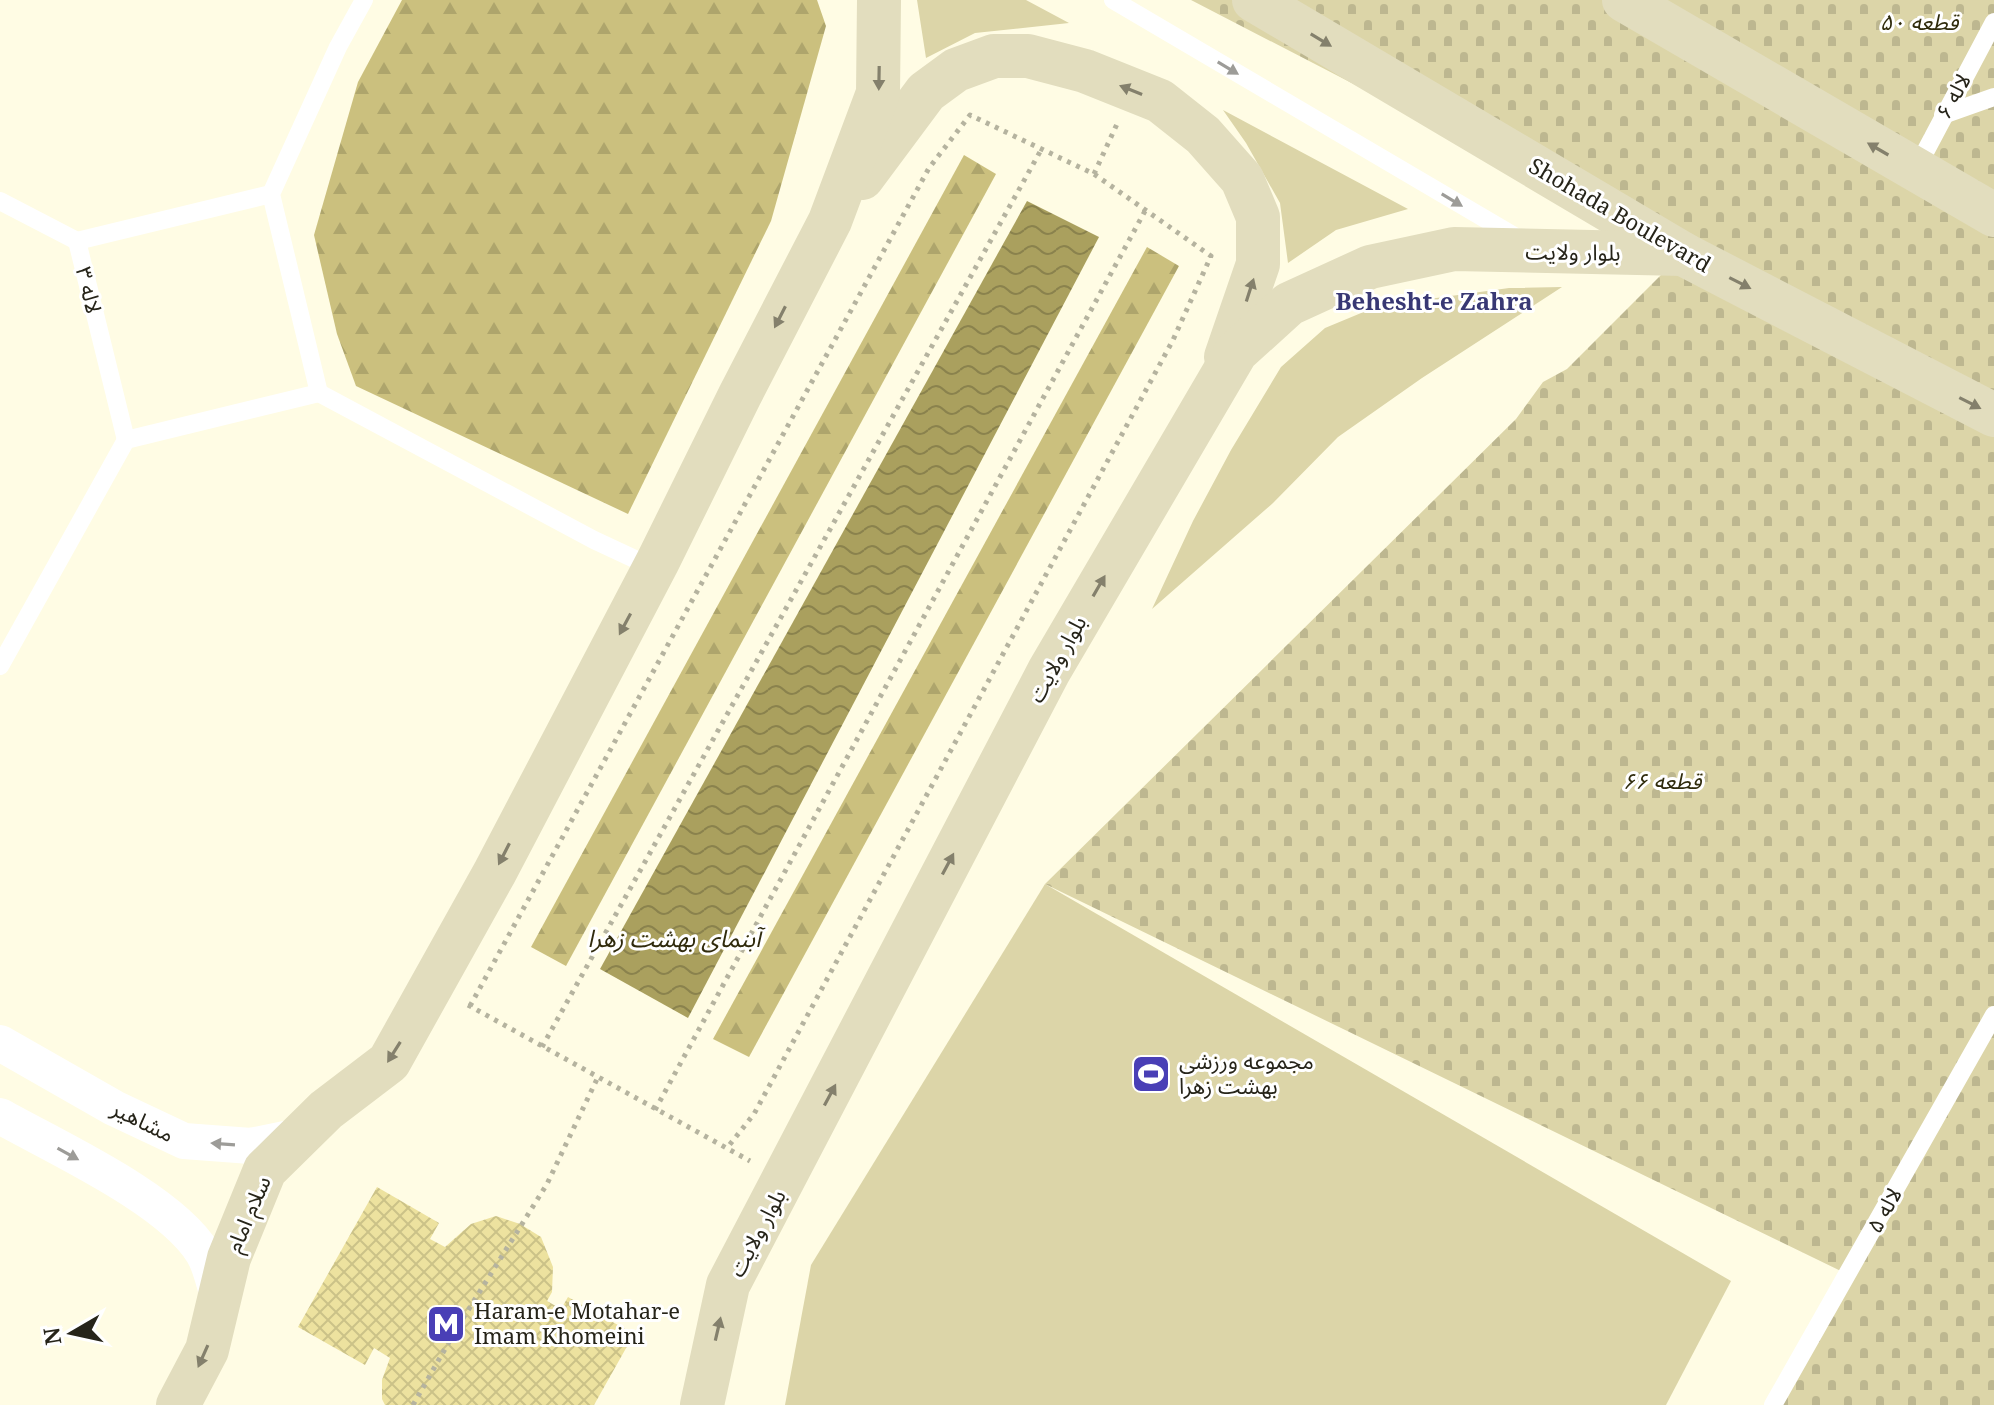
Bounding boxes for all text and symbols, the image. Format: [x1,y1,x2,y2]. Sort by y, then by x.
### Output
park label: قطعه ۵۰ [1880,6,1960,36]
one-way arrow [1310,33,1332,47]
one-way arrow [1217,61,1240,75]
one-way arrow [872,66,885,91]
street label: لاله ۶ [1927,67,1977,124]
one-way arrow [1119,83,1143,96]
one-way arrow [1866,142,1889,156]
street label: Shohada Boulevard [1524,150,1717,279]
one-way arrow [1441,193,1463,207]
street label: بلوار ولایت [1525,235,1621,267]
street label: لاله ۳ [70,263,110,316]
one-way arrow [1728,277,1751,290]
one-way arrow [1244,278,1256,302]
district label: Behesht-e Zahra [1335,284,1533,317]
one-way arrow [774,306,788,328]
one-way arrow [1959,396,1982,410]
one-way arrow [1092,575,1106,597]
street label: بلوار ولایت [1020,610,1092,707]
one-way arrow [619,613,633,635]
park label: قطعه ۶۶ [1623,765,1703,795]
one-way arrow [498,843,511,866]
one-way arrow [941,852,954,875]
water label: آبنمای بهشت زهرا [587,921,766,954]
one-way arrow [387,1041,401,1063]
place label: مجموعه ورزشی بهشت زهرا [1179,1045,1314,1100]
sports icon: مجموعه ورزشی بهشت زهرا [1130,1053,1172,1095]
one-way arrow [823,1084,836,1107]
street label: مشاهیر [106,1092,180,1148]
one-way arrow [210,1137,235,1150]
one-way arrow [57,1147,79,1161]
street label: سلام امام [218,1171,279,1258]
street label: لاله ۵ [1858,1181,1908,1238]
street label: بلوار ولایت [721,1183,792,1282]
north arrow [32,1293,112,1373]
place label: Haram-e Motahar-e Imam Khomeini [474,1295,680,1350]
metro station icon: Haram-e Motahar-e Imam Khomeini [425,1303,467,1345]
one-way arrow [712,1316,725,1341]
text: N [35,1325,67,1347]
one-way arrow [196,1344,210,1367]

